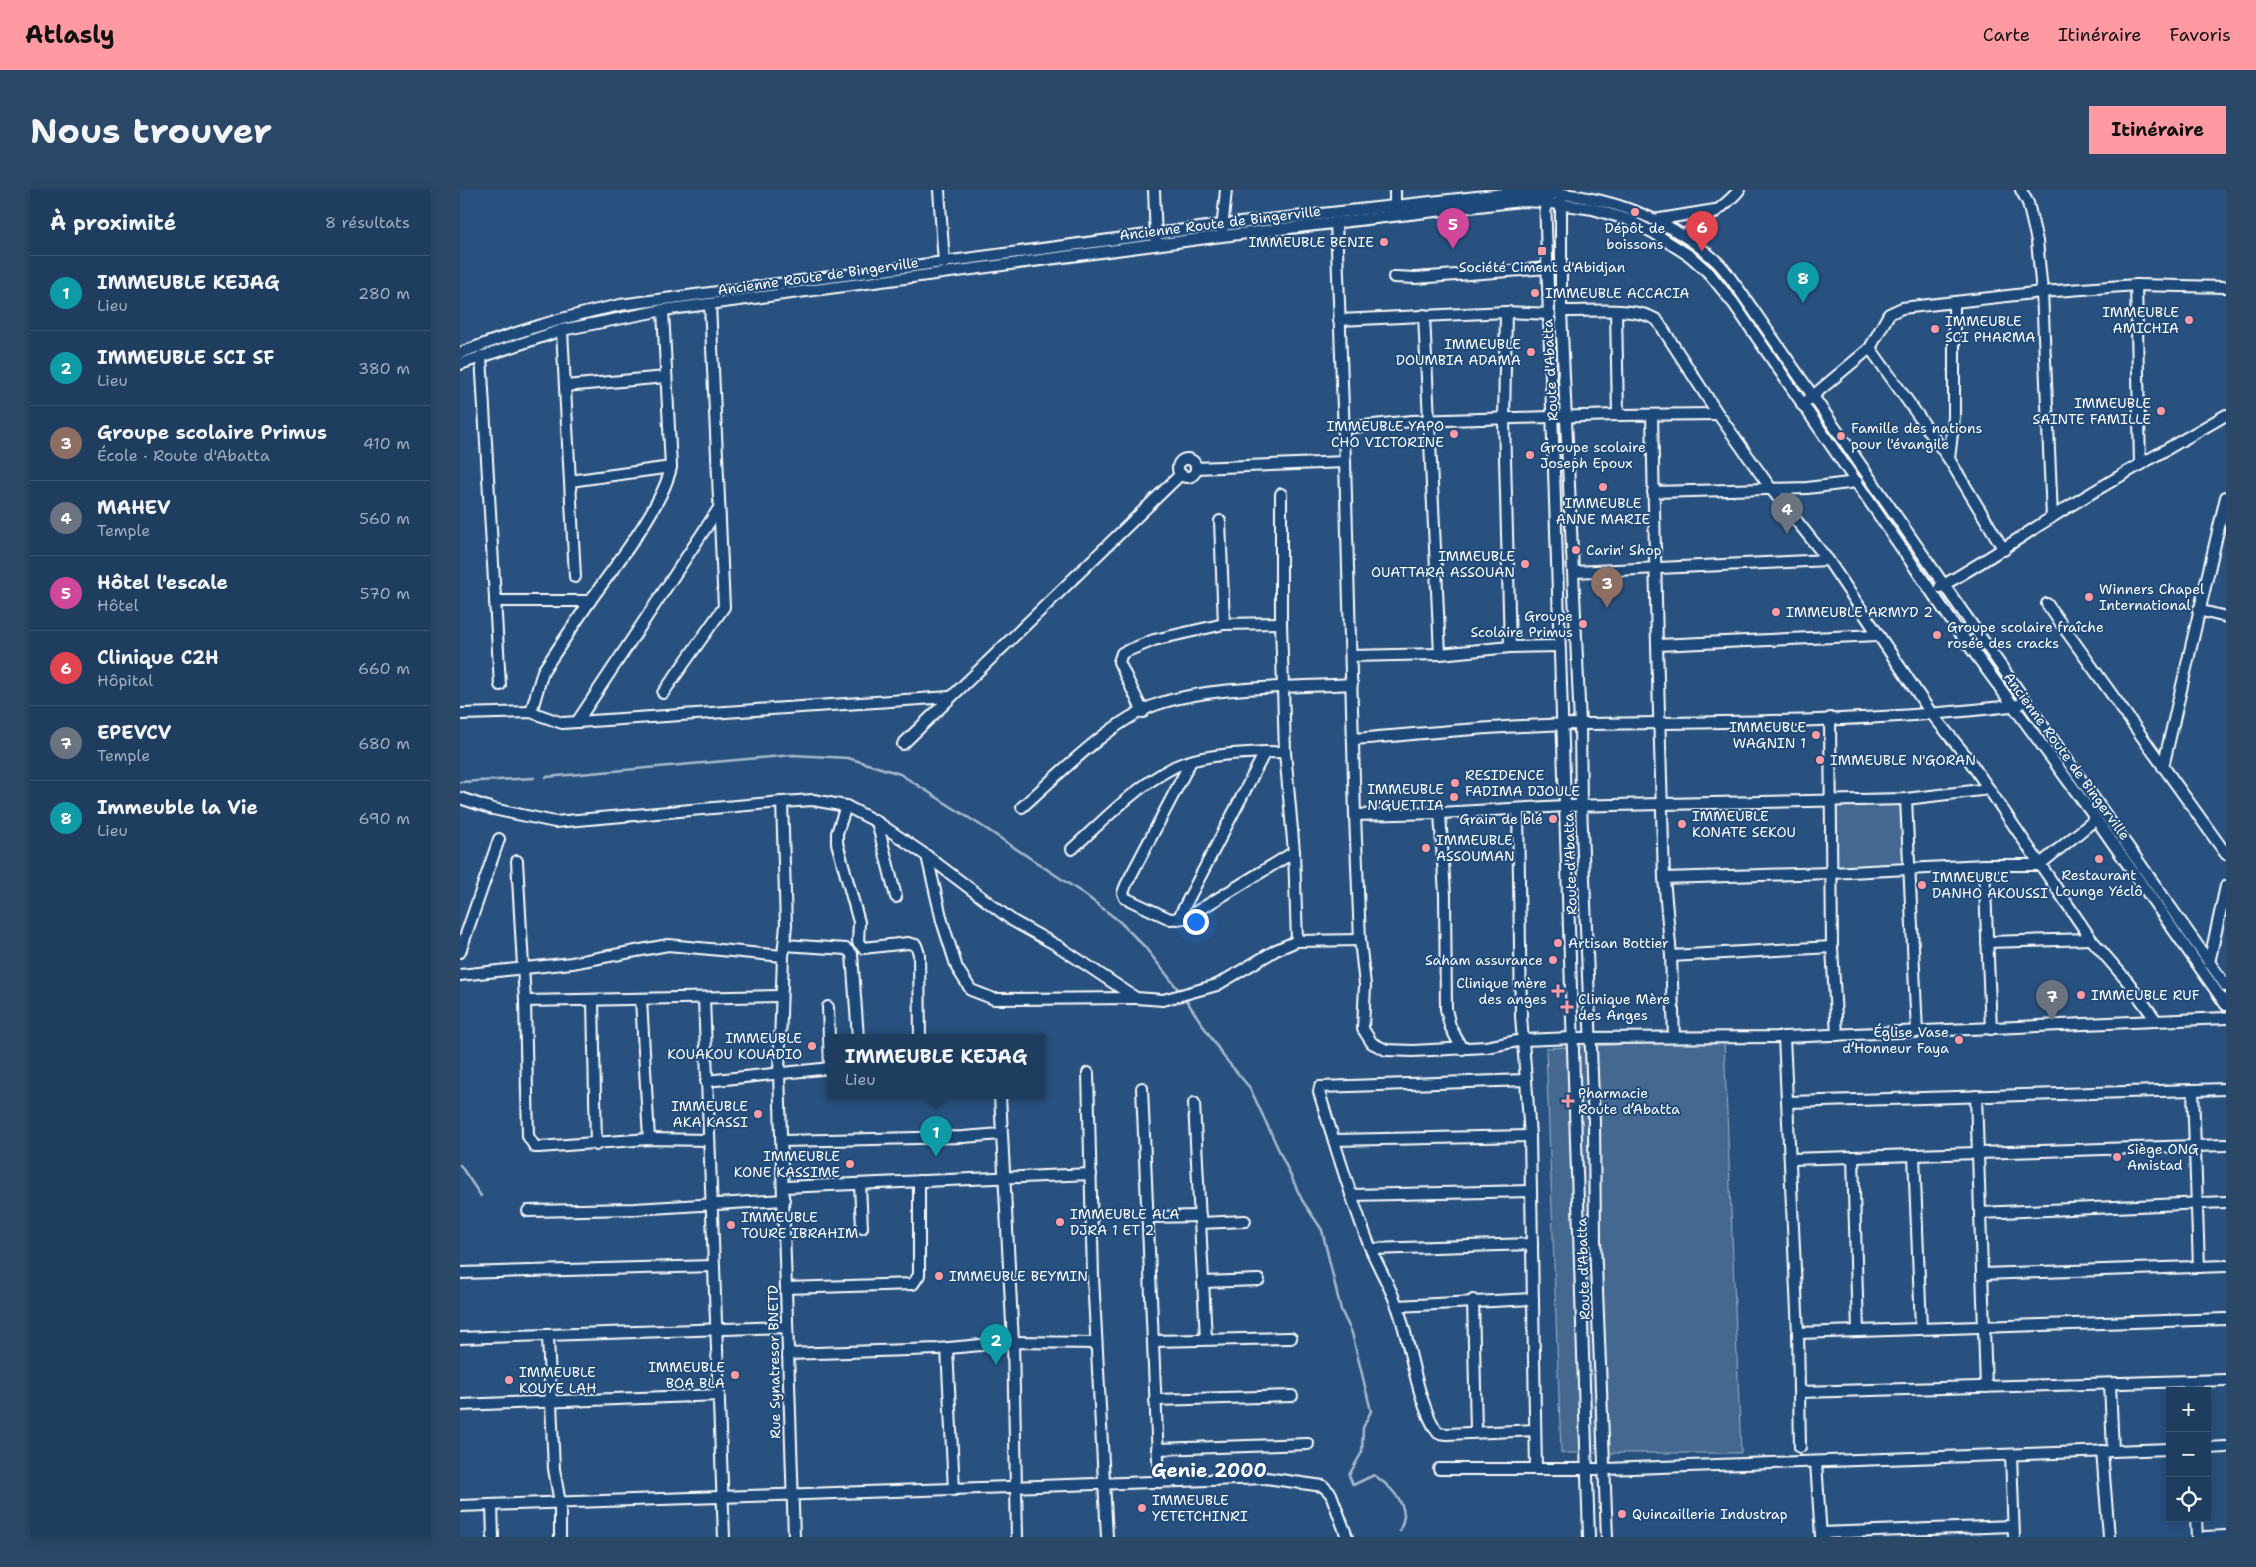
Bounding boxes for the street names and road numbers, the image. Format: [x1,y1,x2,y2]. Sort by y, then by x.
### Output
street label: Ancienne Route de Bingerville [1118,202,1322,244]
street label: Ancienne Route de Bingerville [716,253,920,299]
street label: Route d'Abatta [1538,318,1562,421]
street label: Ancienne Route de Bingerville [2000,669,2134,843]
street label: Route d'Abatta [1559,812,1581,915]
street label: Route d'Abatta [1572,1217,1594,1320]
street label: Rue Synatresor BNETD [764,1285,784,1439]

